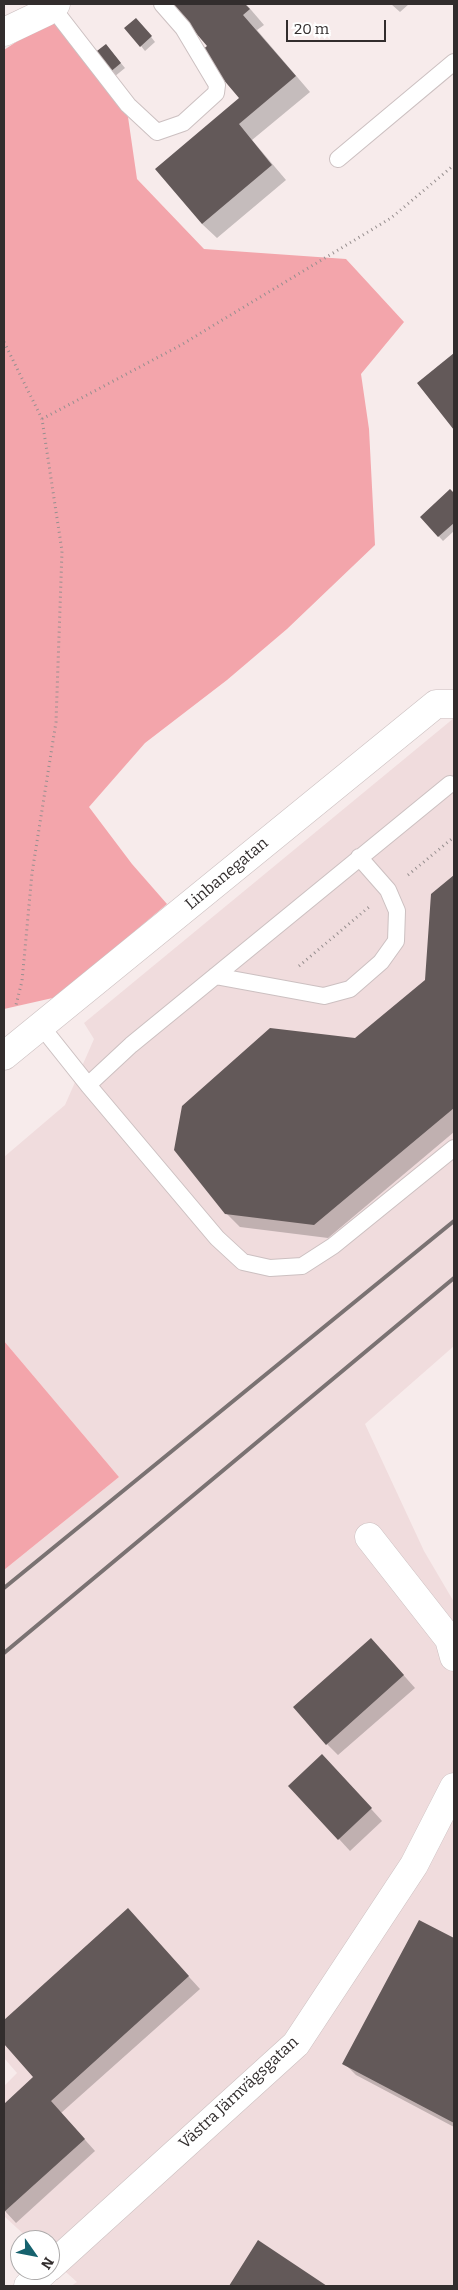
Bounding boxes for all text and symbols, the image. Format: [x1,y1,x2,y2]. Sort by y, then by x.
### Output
scale bar [288,10,388,42]
text: 20 m [294,20,329,38]
street label: Linbanegatan [182,834,272,914]
street label: Västra Järnvägsgatan [175,2033,303,2153]
north arrow [10,2230,60,2280]
text: N [37,2254,57,2272]

